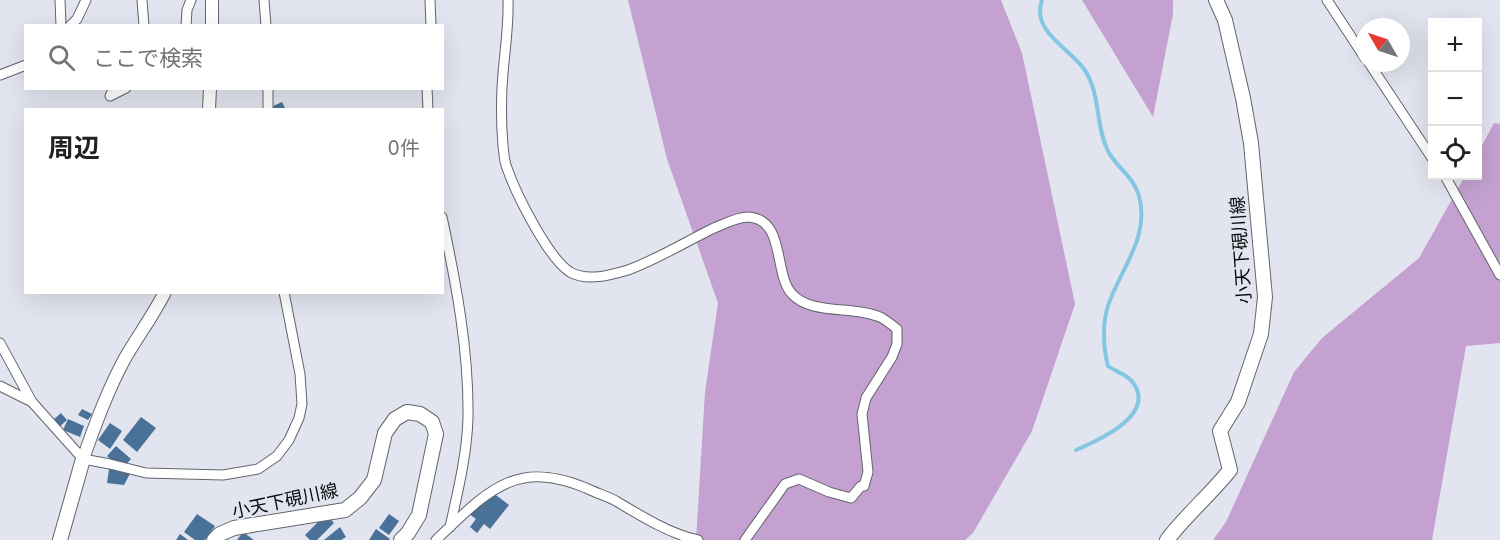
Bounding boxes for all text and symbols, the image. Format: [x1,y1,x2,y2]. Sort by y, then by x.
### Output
north arrow [1356,18,1410,72]
map controls [1428,18,1482,180]
button: + [1428,18,1482,72]
search box [24,24,444,90]
icon: search [45,41,78,74]
text: ここで検索 [93,47,203,74]
button: − [1428,72,1482,126]
button: locate [1428,126,1482,180]
text: 周辺 [48,134,100,167]
text: 0件 [387,137,420,163]
street label: 小天下硯川線 [1227,195,1258,305]
street label: 小天下硯川線 [230,480,341,525]

